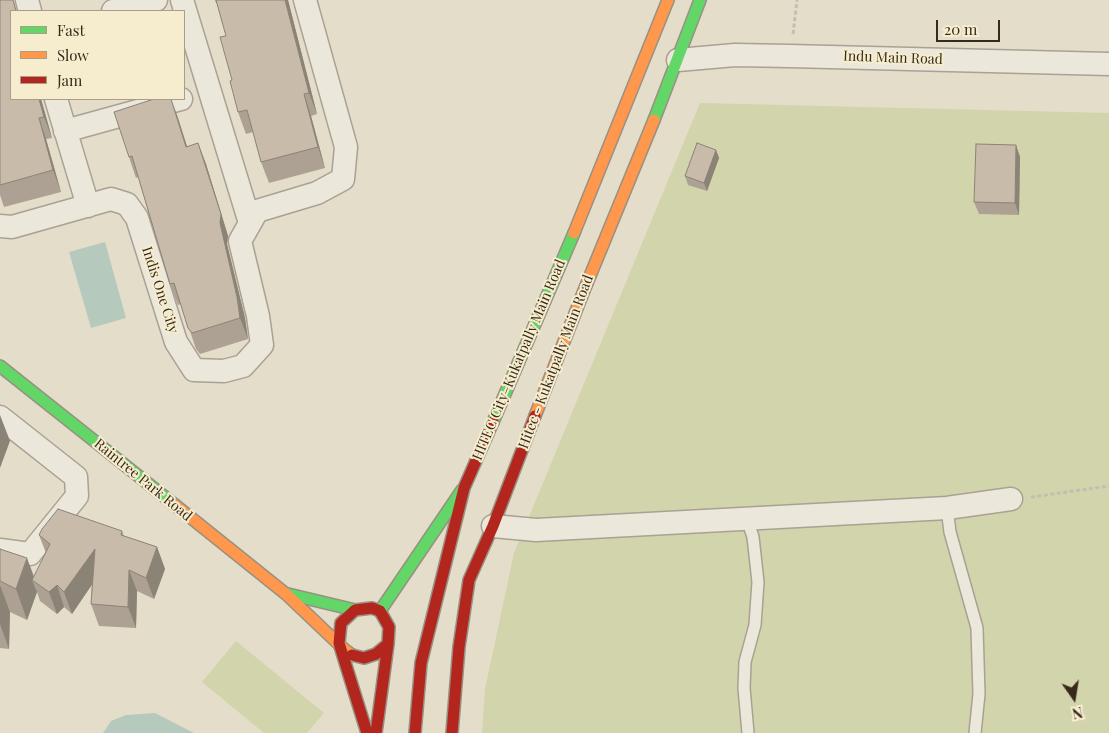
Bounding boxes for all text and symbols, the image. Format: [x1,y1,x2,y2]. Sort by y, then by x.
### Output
legend [10,10,185,100]
scale bar [939,10,1003,42]
text: 20 m [944,19,977,39]
text: Fast [57,20,85,40]
text: Slow [57,45,89,65]
street label: Indu Main Road [843,48,943,68]
text: Jam [57,70,82,90]
street label: Indis One City [138,245,182,335]
street label: HITEC City–Kukatpally Main Road [469,257,569,463]
street label: Hitec - Kukatpally Main Road [515,273,597,451]
street label: Raintree Park Road [91,435,195,525]
north arrow [1049,673,1099,723]
text: N [1070,703,1085,723]

